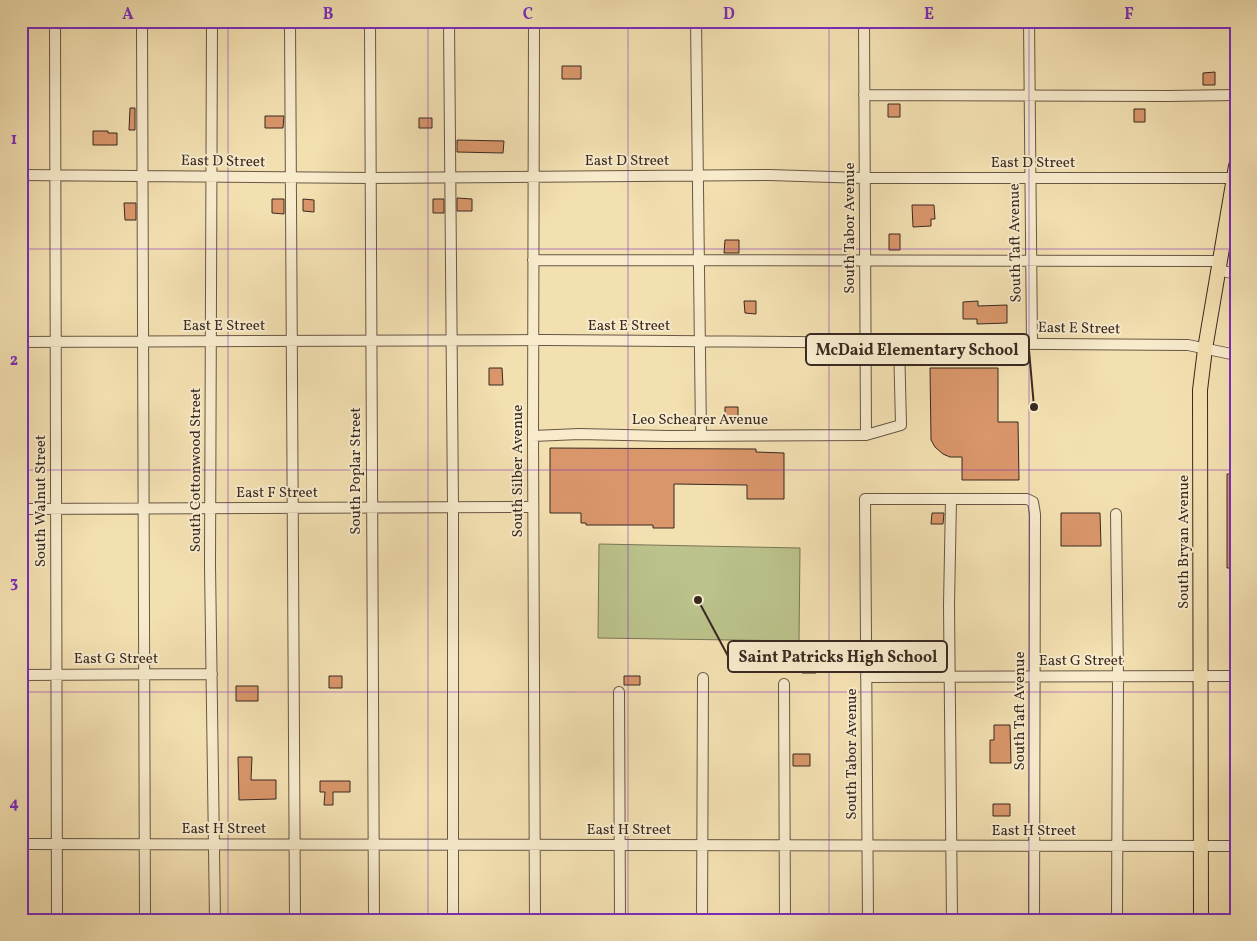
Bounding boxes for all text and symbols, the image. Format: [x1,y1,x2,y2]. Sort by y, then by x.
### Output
text: A [122,4,134,26]
text: B [323,4,334,26]
text: C [523,4,533,26]
text: D [723,4,735,26]
text: E [924,4,934,26]
text: F [1124,4,1134,26]
text: 1 [11,129,17,151]
street label: East D Street [181,151,265,173]
street label: East D Street [585,151,669,172]
street label: East D Street [991,153,1075,174]
street label: South Tabor Avenue [840,162,861,294]
street label: South Taft Avenue [1004,183,1028,303]
street label: East E Street [183,316,265,337]
street label: East E Street [588,316,670,337]
street label: East E Street [1038,318,1120,340]
callout: McDaid Elementary School [806,334,1029,365]
text: McDaid Elementary School [815,340,1019,362]
text: 2 [10,350,18,372]
street label: South Cottonwood Street [186,388,207,552]
street label: South Silber Avenue [508,405,529,537]
street label: South Poplar Street [346,407,367,535]
street label: Leo Schearer Avenue [632,410,768,431]
street label: South Walnut Street [31,435,52,567]
street label: South Bryan Avenue [1174,475,1195,609]
street label: East F Street [236,483,318,504]
text: 3 [10,572,18,594]
callout: Saint Patricks High School [728,641,947,672]
text: Saint Patricks High School [739,647,938,669]
street label: East G Street [74,649,158,670]
street label: South Taft Avenue [1010,651,1031,771]
street label: East G Street [1039,651,1123,672]
street label: South Tabor Avenue [842,688,863,820]
text: 4 [9,793,19,815]
street label: East H Street [182,819,266,840]
street label: East H Street [587,820,671,841]
street label: East H Street [992,821,1076,842]

